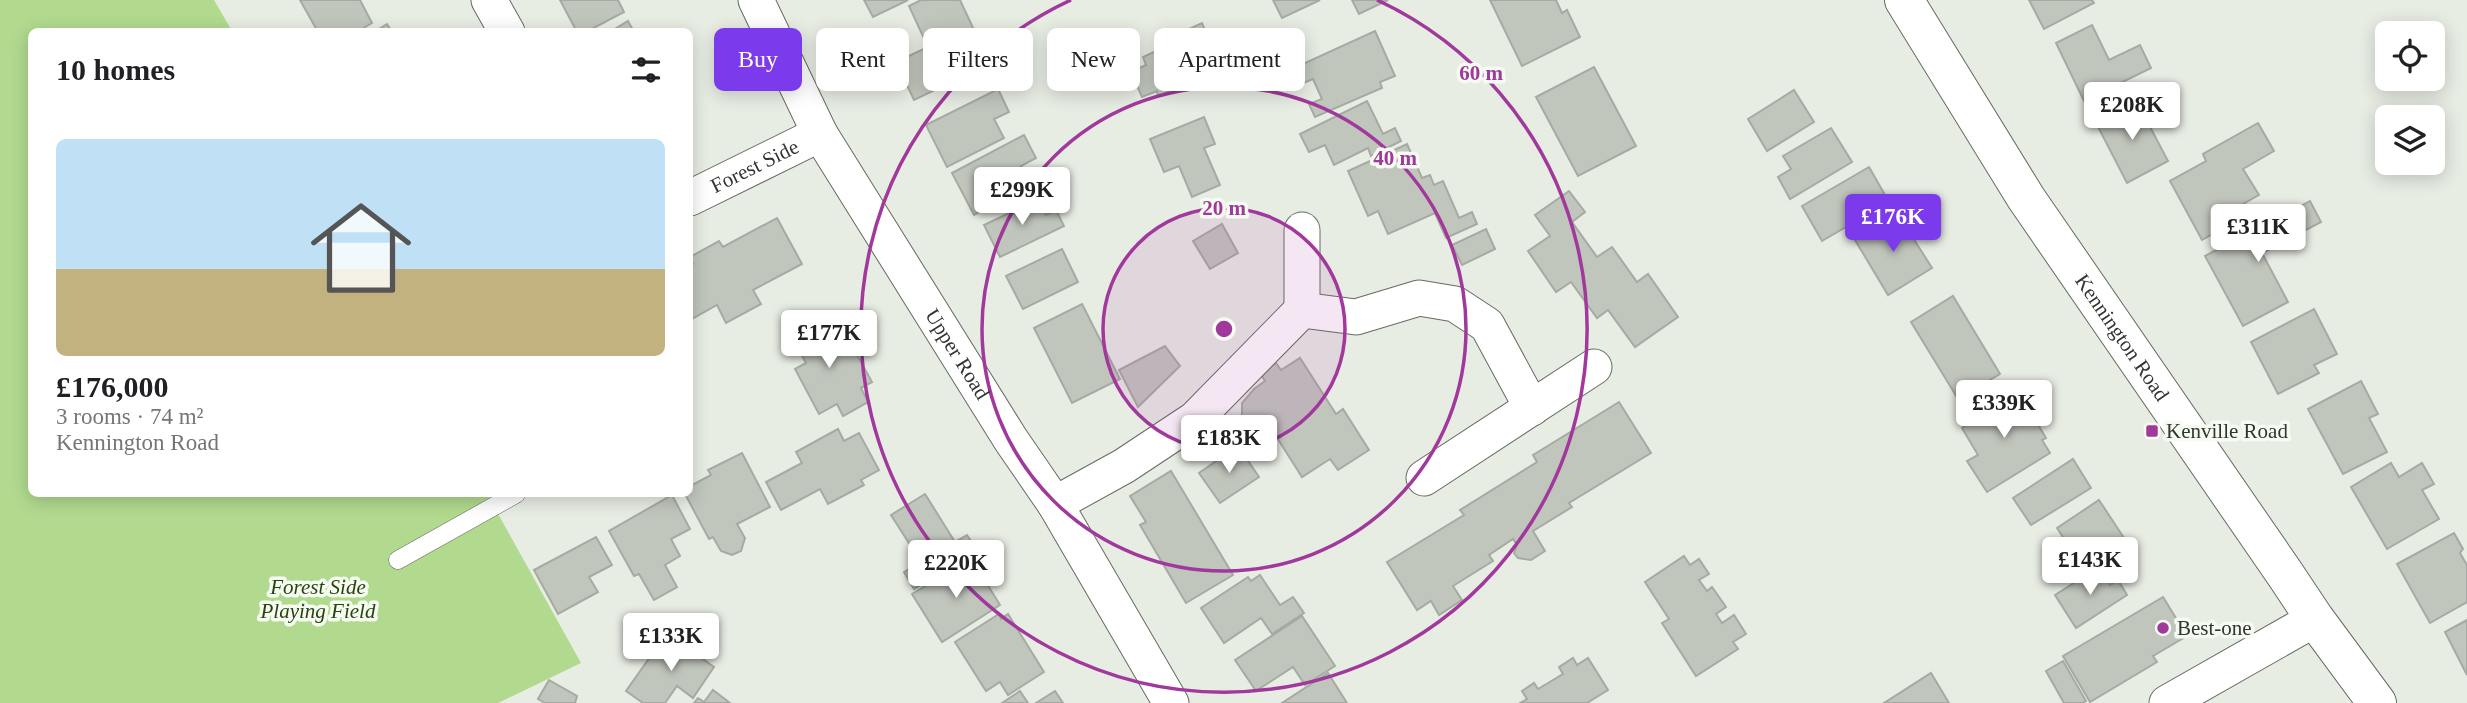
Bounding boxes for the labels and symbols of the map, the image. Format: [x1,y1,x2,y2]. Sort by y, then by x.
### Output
text: 60 m [1459,61,1503,85]
pin: £208K [2083,82,2181,142]
street label: Forest Side [707,134,803,198]
text: 40 m [1373,146,1417,170]
pin: £299K [973,168,1071,227]
pin: £176K [1844,194,1942,254]
text: 20 m [1202,196,1246,220]
pin: £311K [2209,204,2307,264]
street label: Kennington Road [2070,269,2174,406]
street label: Upper Road [920,304,995,404]
pin: £177K [780,310,878,370]
centre of rings [1212,317,1236,341]
pin: £339K [1955,380,2053,440]
pin: £183K [1180,416,1278,475]
place label: Kenville Road [2166,419,2288,443]
marker: Kenville Road [2144,423,2160,439]
pin: £143K [2041,538,2139,597]
pin: £220K [907,540,1005,600]
park label: Forest Side Playing Field [260,575,376,623]
pin: £133K [622,614,720,673]
place label: Best-one [2177,616,2252,640]
marker: Best-one [2155,620,2171,636]

